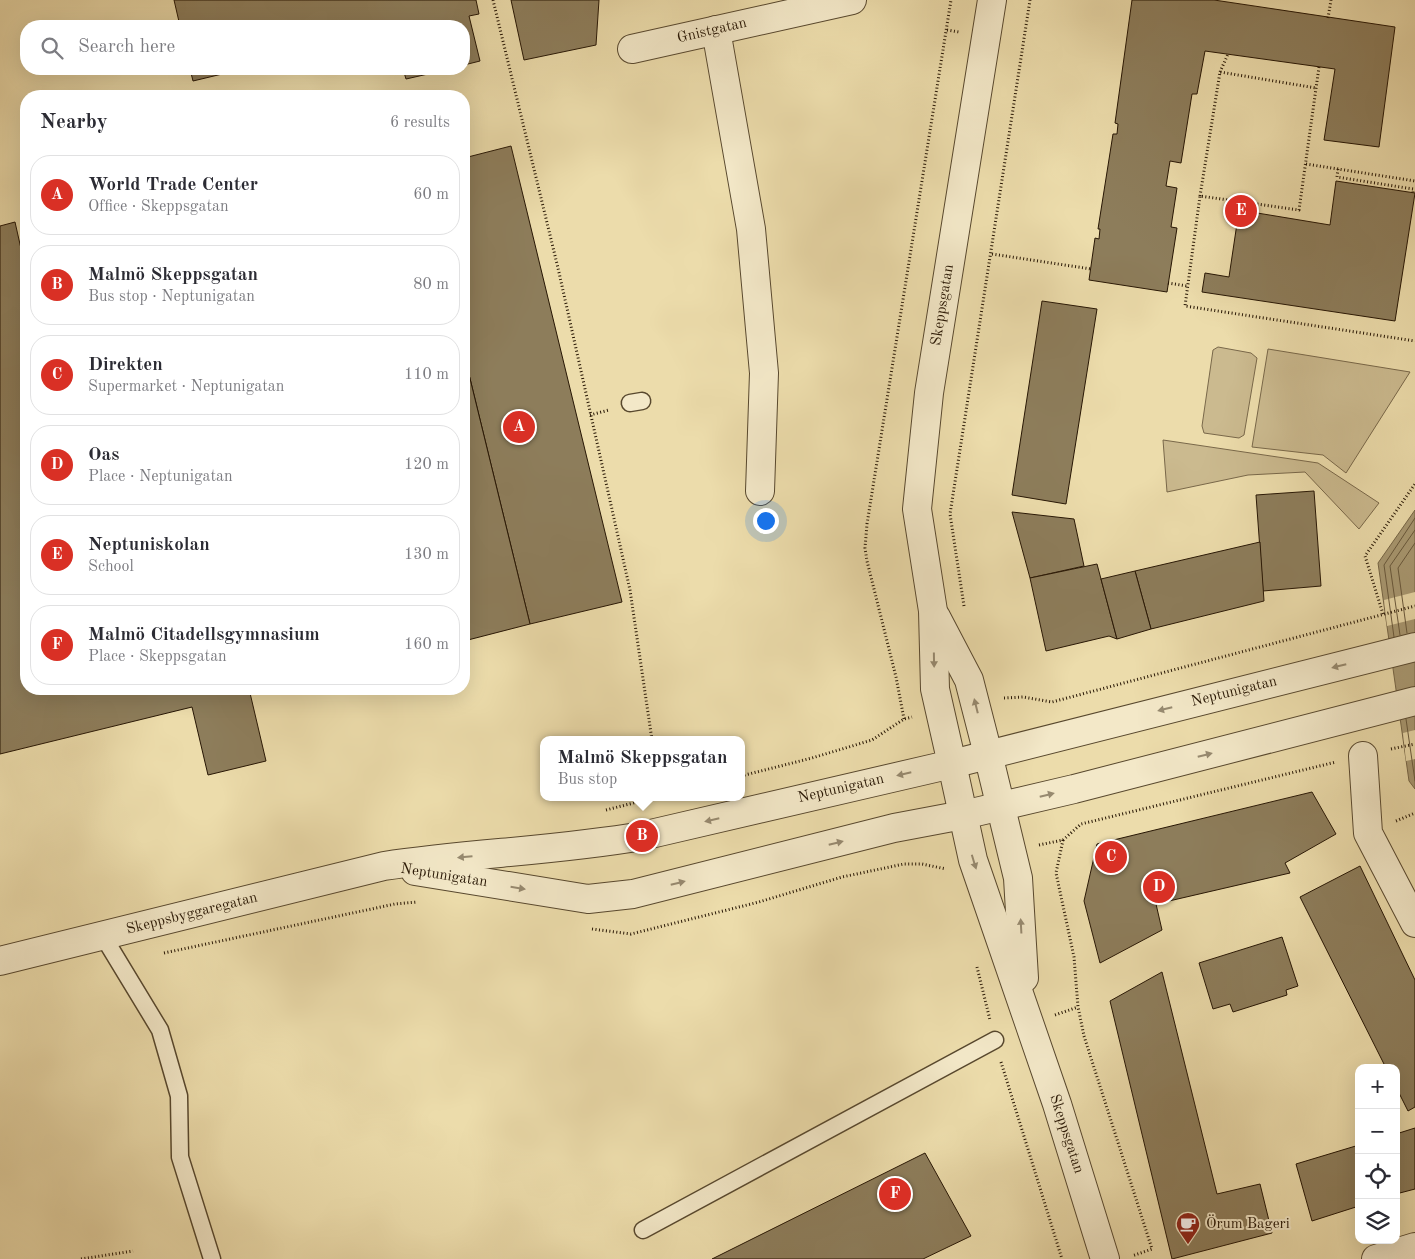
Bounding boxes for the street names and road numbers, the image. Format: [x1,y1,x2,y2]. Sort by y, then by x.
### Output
street label: Gnistgatan [676,16,748,46]
street label: Skeppsgatan [929,263,957,347]
street label: Neptunigatan [1190,674,1278,710]
street label: Neptunigatan [796,772,886,806]
street label: Neptunigatan [399,862,489,890]
street label: Skeppsbyggaregatan [125,890,259,938]
street label: Skeppsgatan [1046,1093,1086,1175]

